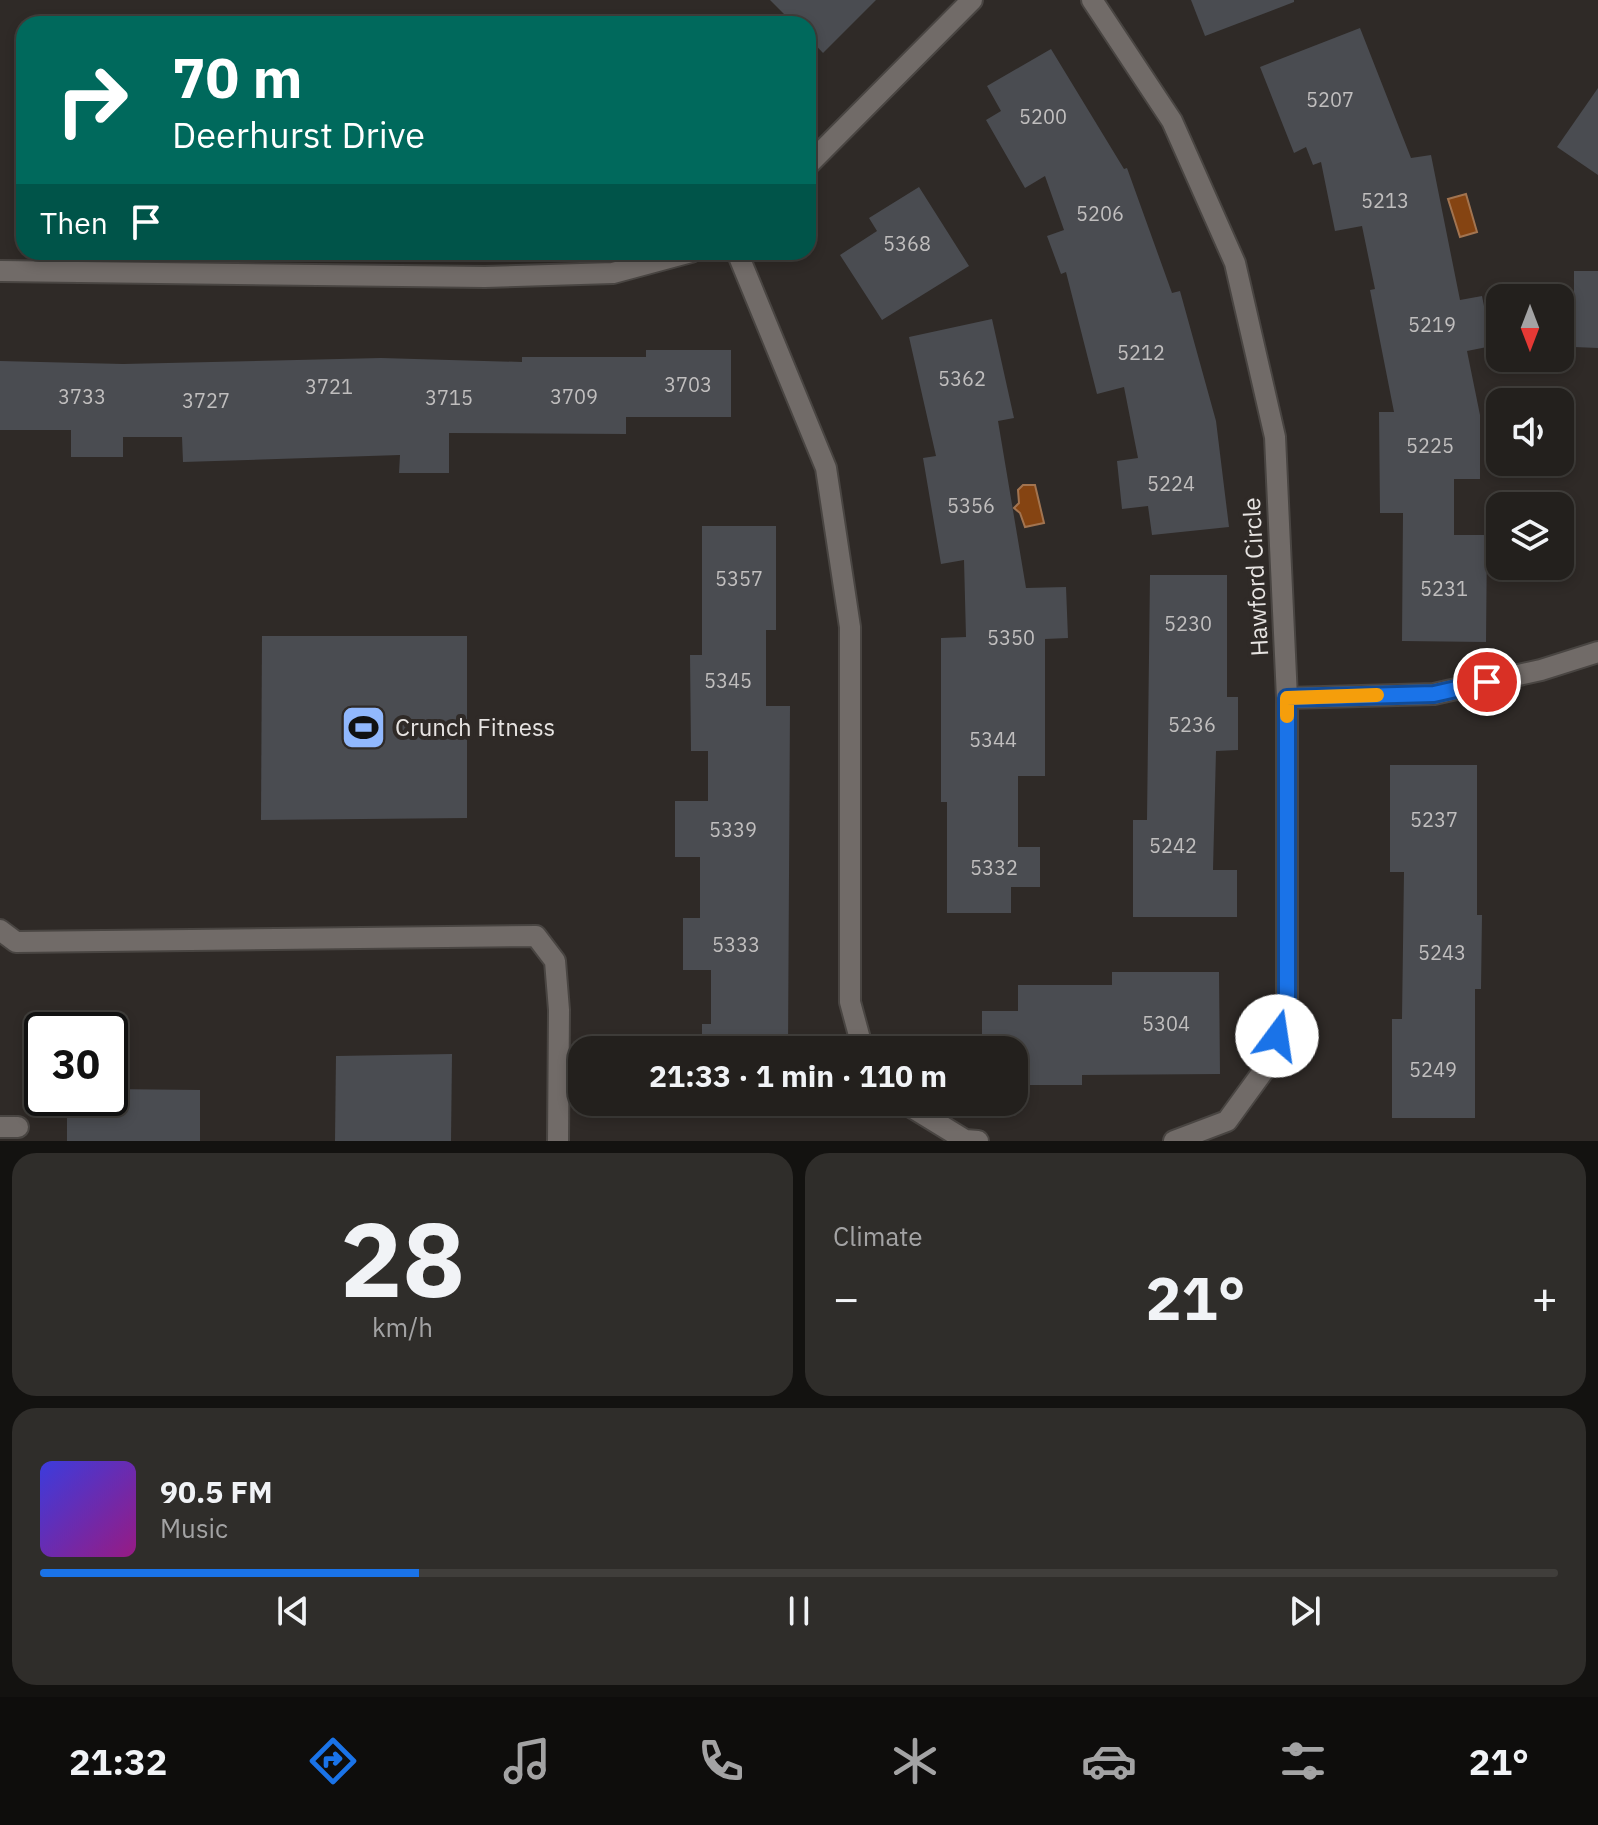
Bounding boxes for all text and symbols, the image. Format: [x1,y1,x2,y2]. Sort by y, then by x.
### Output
text: 70 m [172,41,302,113]
icon: right [40,48,144,152]
house number: 5207 [1306,86,1354,113]
house number: 5200 [1019,103,1067,130]
text: Deerhurst Drive [172,111,425,158]
house number: 5213 [1361,187,1409,214]
icon: arrive [124,200,168,244]
house number: 5206 [1076,200,1124,227]
text: Then [40,203,108,242]
house number: 5368 [883,230,931,257]
north arrow [1486,284,1574,372]
map controls [1486,284,1574,580]
house number: 5219 [1408,311,1456,338]
house number: 5212 [1117,339,1165,366]
house number: 5362 [938,365,986,392]
house number: 3703 [664,371,712,398]
house number: 3721 [305,373,353,400]
house number: 3733 [58,383,106,410]
house number: 3709 [550,383,598,410]
house number: 3715 [425,384,473,411]
house number: 3727 [182,387,230,414]
button: sound [1486,388,1574,476]
house number: 5225 [1406,432,1454,459]
house number: 5224 [1147,470,1195,497]
house number: 5356 [947,492,995,519]
button: layers [1486,492,1574,580]
street label: Hawford Circle [1235,497,1275,657]
house number: 5357 [715,565,763,592]
house number: 5231 [1420,575,1468,602]
house number: 5230 [1164,610,1212,637]
house number: 5350 [987,624,1035,651]
pin [1453,648,1521,716]
icon: arrive [1465,660,1509,704]
house number: 5345 [704,667,752,694]
sports icon: Crunch Fitness [340,703,388,751]
place label: Crunch Fitness [395,711,555,743]
house number: 5236 [1168,711,1216,738]
house number: 5344 [969,726,1017,753]
house number: 5237 [1410,806,1458,833]
house number: 5339 [709,816,757,843]
house number: 5242 [1149,832,1197,859]
house number: 5332 [970,854,1018,881]
house number: 5333 [712,931,760,958]
house number: 5243 [1418,939,1466,966]
position arrow [1235,994,1319,1078]
house number: 5304 [1142,1010,1190,1037]
speed limit sign: 30 [24,1012,128,1116]
text: 21:33 · 1 min · 110 m [649,1056,947,1095]
house number: 5249 [1409,1056,1457,1083]
text: 28 [340,1190,465,1326]
text: Climate [833,1219,923,1253]
text: 21° [1145,1258,1246,1337]
text: − [833,1269,859,1326]
text: + [1532,1269,1558,1326]
text: km/h [372,1310,433,1344]
text: 90.5 FM [160,1472,273,1511]
text: Music [160,1511,228,1545]
icon: previous [271,1589,315,1633]
icon: pause [777,1589,821,1633]
icon: next [1283,1589,1327,1633]
icon: directions [305,1733,361,1789]
icon: music [499,1733,555,1789]
icon: phone [693,1733,749,1789]
icon: climate [887,1733,943,1789]
icon: car [1081,1733,1137,1789]
icon: filters [1275,1733,1331,1789]
text: 21:32 [69,1738,167,1785]
text: 21° [1469,1738,1529,1785]

